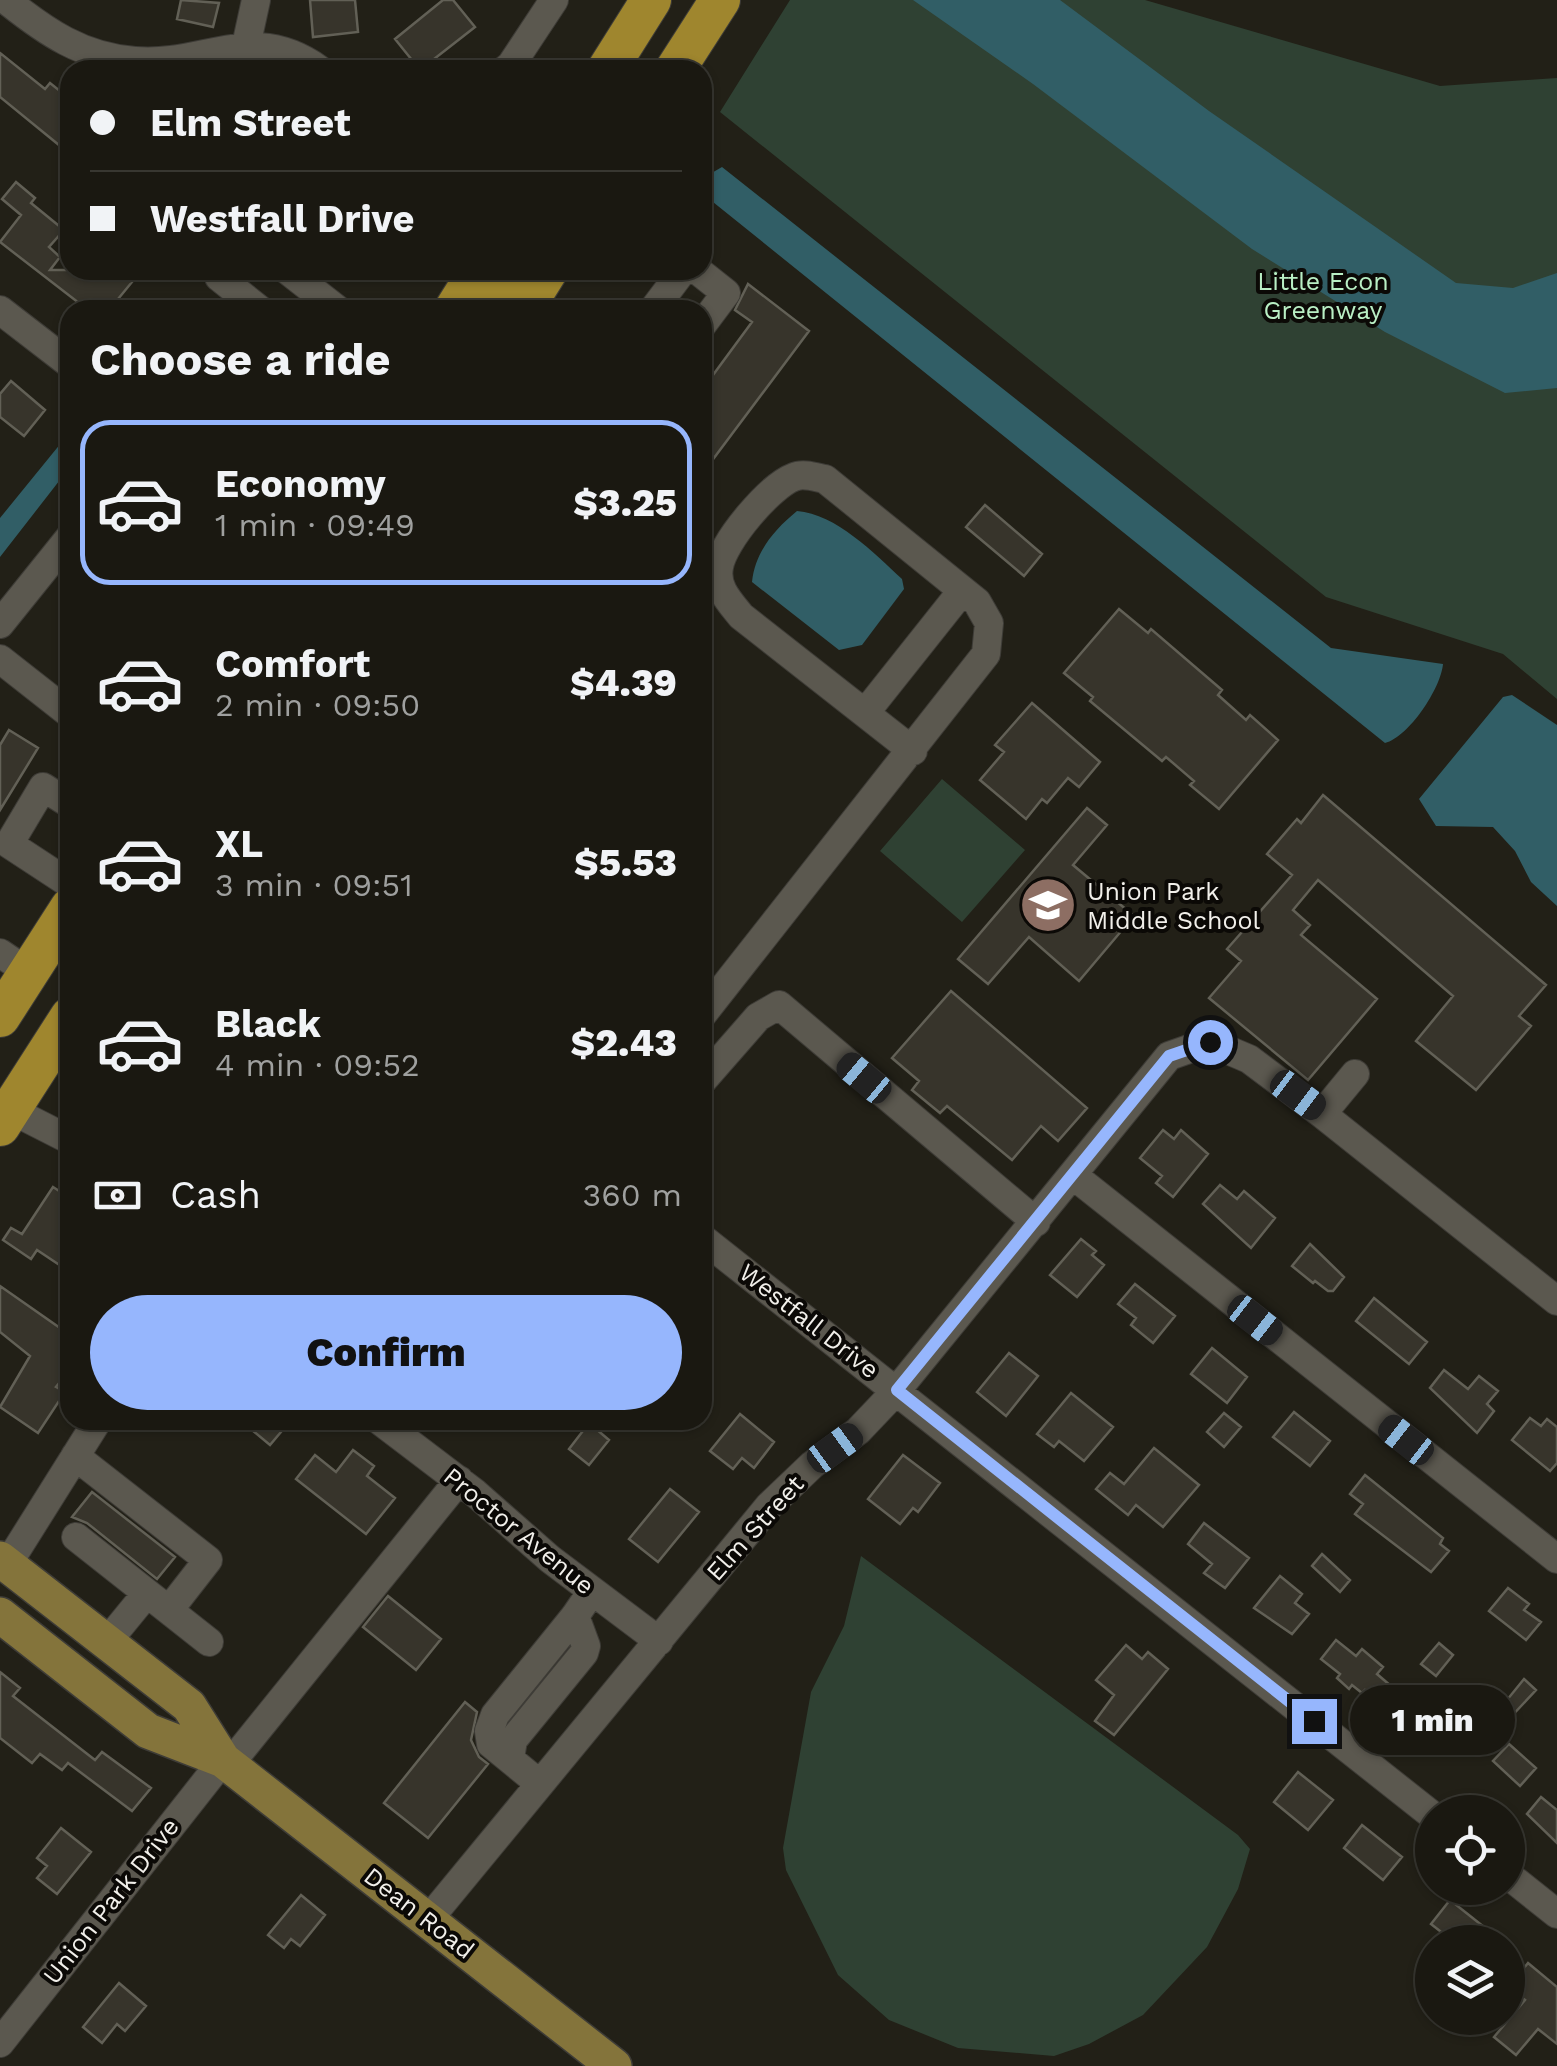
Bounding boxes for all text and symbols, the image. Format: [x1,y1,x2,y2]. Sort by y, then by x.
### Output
text: Elm Street [150,101,351,145]
text: Westfall Drive [150,197,415,241]
park label: Little Econ Greenway [1257,267,1389,325]
text: Choose a ride [90,333,390,386]
icon: car [95,458,185,548]
text: Economy [215,462,386,506]
text: $3.25 [573,481,677,525]
text: 1 min · 09:49 [215,506,415,544]
icon: car [95,638,185,728]
text: Comfort [215,642,370,686]
text: $4.39 [570,661,677,705]
text: 2 min · 09:50 [215,686,420,724]
icon: car [95,818,185,908]
text: XL [215,822,263,866]
text: $5.53 [574,841,677,885]
text: 3 min · 09:51 [215,866,413,904]
school or university icon: Union Park Middle School [1018,875,1078,935]
place label: Union Park Middle School [1087,877,1260,935]
icon: car [95,998,185,1088]
text: Black [215,1002,321,1046]
route start [1188,1020,1233,1065]
text: $2.43 [571,1021,677,1065]
text: 4 min · 09:52 [215,1046,420,1084]
car [831,1047,897,1109]
car [1265,1065,1331,1125]
icon: cash [90,1168,145,1223]
text: Cash [170,1173,261,1217]
text: 360 m [583,1176,682,1214]
street label: Westfall Drive [733,1258,885,1384]
car [1222,1290,1288,1350]
button: Confirm [90,1295,682,1410]
car [1373,1410,1439,1470]
car [802,1418,868,1478]
street label: Proctor Avenue [438,1461,600,1601]
street label: Elm Street [700,1469,810,1586]
callout: 1 min [1349,1686,1514,1756]
route end [1292,1699,1337,1744]
text: 1 min [1391,1701,1474,1739]
map controls [1415,1795,1525,2035]
button: locate [1415,1795,1525,1905]
street label: Union Park Drive [37,1812,185,1990]
street label: Dean Road [358,1861,480,1965]
button: layers [1415,1925,1525,2035]

